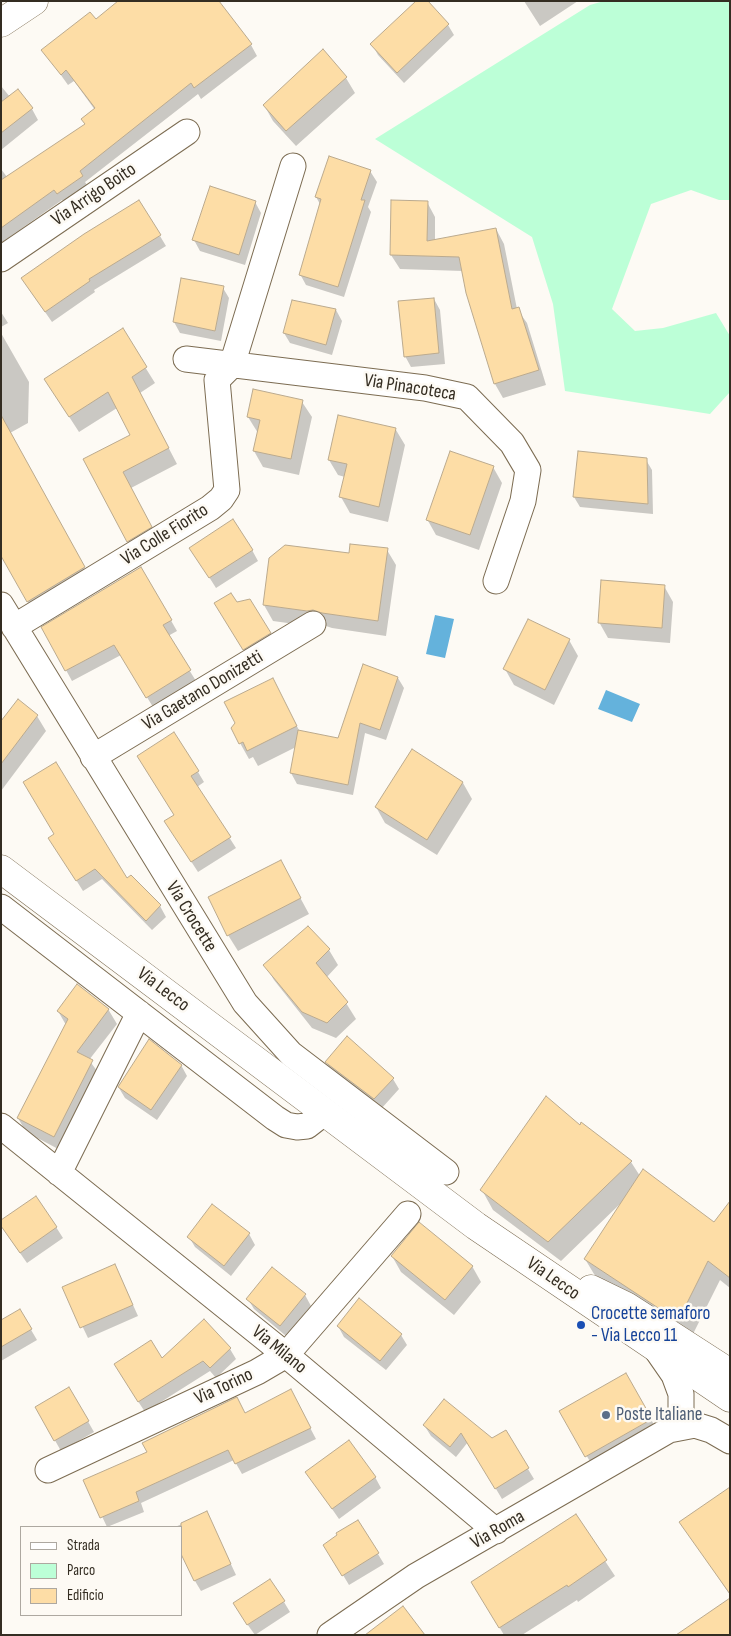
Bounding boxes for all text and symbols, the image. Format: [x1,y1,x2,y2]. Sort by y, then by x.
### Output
street label: Via Arrigo Boito [47,158,141,232]
street label: Via Pinacoteca [362,369,458,407]
street label: Via Colle Fiorito [117,499,213,571]
street label: Via Gaetano Donizetti [138,646,268,736]
street label: Via Crocette [160,878,222,956]
street label: Via Lecco [132,963,194,1017]
street label: Via Lecco [522,1253,584,1305]
place label: Crocette semaforo - Via Lecco 11 [591,1303,710,1347]
marker: Crocette semaforo - Via Lecco 11 [575,1319,587,1331]
street label: Via Milano [247,1321,311,1379]
street label: Via Torino [191,1364,257,1410]
place label: Poste Italiane [616,1404,702,1426]
marker: Poste Italiane [600,1409,612,1421]
street label: Via Roma [467,1506,529,1554]
legend [20,1526,182,1616]
text: Strada [67,1536,100,1555]
text: Parco [67,1561,95,1580]
text: Edificio [67,1586,104,1605]

